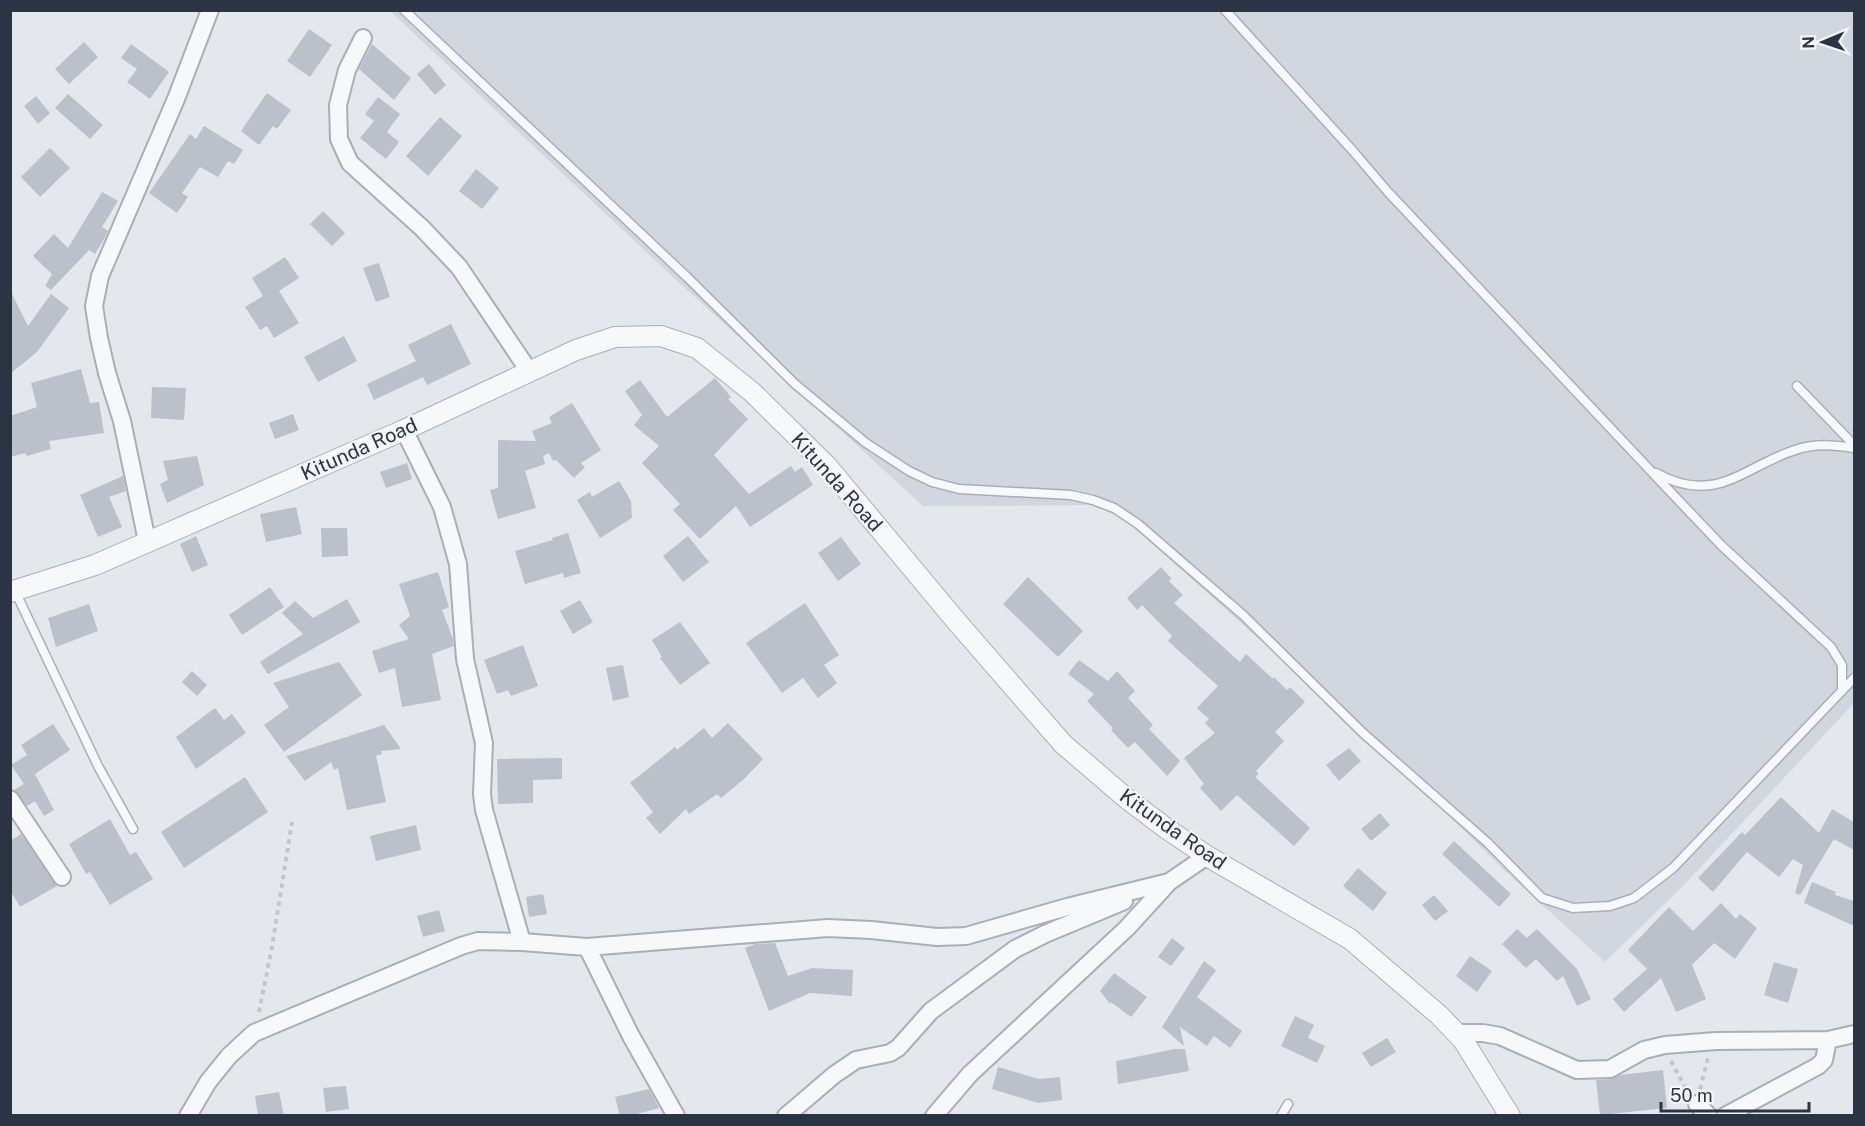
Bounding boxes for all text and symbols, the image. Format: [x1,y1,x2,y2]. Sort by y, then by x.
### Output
north arrow [1793,12,1853,72]
text: N [1799,36,1818,49]
street label: Kitunda Road [297,413,421,485]
street label: Kitunda Road [786,428,888,536]
street label: Kitunda Road [1115,783,1231,875]
scale bar [1661,1075,1810,1113]
text: 50 m [1670,1085,1713,1106]

